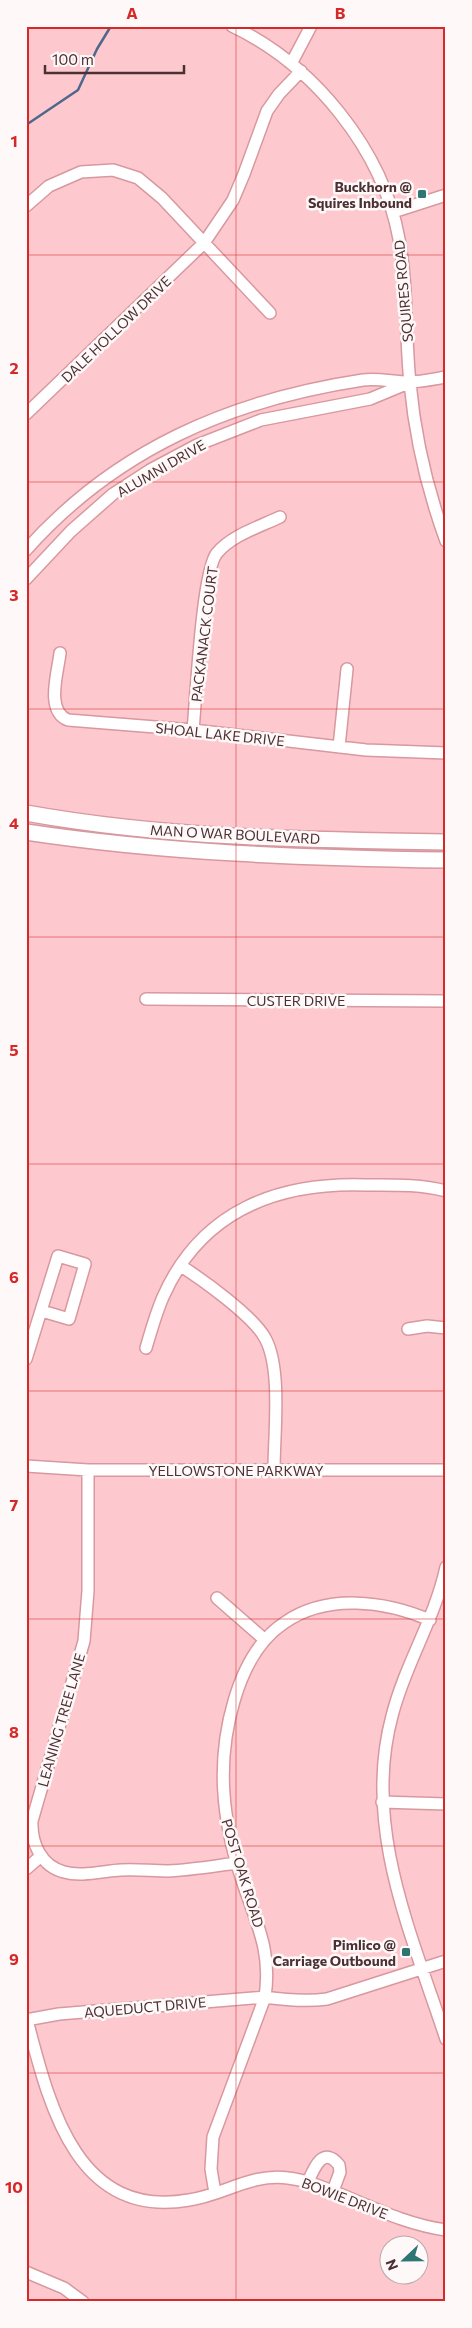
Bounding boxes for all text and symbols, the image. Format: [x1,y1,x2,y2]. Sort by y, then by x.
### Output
text: A [126,3,138,22]
text: B [335,3,346,22]
scale bar [45,42,184,74]
text: 100 m [52,50,94,68]
text: 1 [10,131,18,150]
place label: Buckhorn @ Squires Inbound [308,178,413,211]
marker: Buckhorn @ Squires Inbound [416,188,428,200]
street label: SQUIRES ROAD [390,239,416,343]
street label: DALE HOLLOW DRIVE [58,272,174,386]
text: 2 [9,358,19,377]
street label: ALUMNI DRIVE [114,436,208,500]
street label: PACKANACK COURT [187,565,221,703]
text: 3 [9,585,19,604]
street label: SHOAL LAKE DRIVE [155,719,285,749]
text: 4 [9,813,19,832]
street label: MAN O WAR BOULEVARD [149,821,321,847]
street label: CUSTER DRIVE [247,992,345,1009]
text: 5 [9,1040,19,1059]
text: 6 [9,1267,19,1286]
street label: YELLOWSTONE PARKWAY [148,1462,324,1479]
text: 7 [10,1495,19,1514]
street label: LEANING TREE LANE [34,1651,88,1789]
text: 8 [9,1722,19,1741]
street label: POST OAK ROAD [218,1817,268,1929]
place label: Pimlico @ Carriage Outbound [272,1936,397,1969]
marker: Pimlico @ Carriage Outbound [400,1946,412,1958]
text: 9 [9,1949,19,1968]
street label: AQUEDUCT DRIVE [83,1993,207,2021]
street label: BOWIE DRIVE [300,2174,390,2222]
text: 10 [5,2177,23,2196]
north arrow [380,2236,430,2286]
text: N [382,2257,401,2273]

